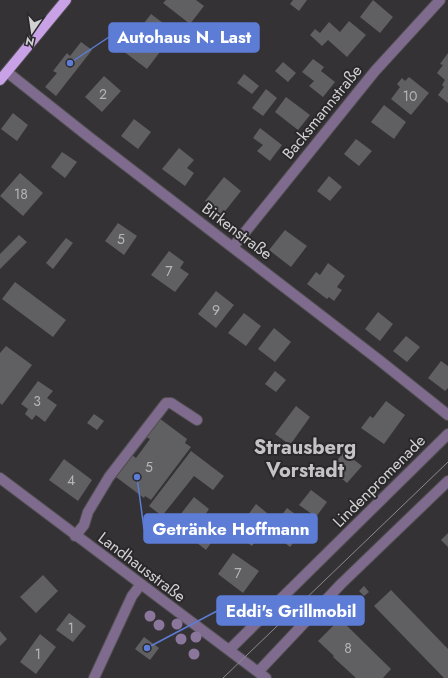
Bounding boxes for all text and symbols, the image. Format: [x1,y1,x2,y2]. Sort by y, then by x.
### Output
north arrow [12,12,52,52]
callout: Autohaus N. Last [109,23,259,52]
text: Autohaus N. Last [116,25,252,49]
text: N [24,33,36,51]
street label: Backsmannstraße [277,60,367,164]
house number: 2 [99,84,107,104]
house number: 10 [403,86,417,106]
house number: 18 [14,184,28,204]
street label: Birkenstraße [197,197,277,265]
house number: 5 [117,229,125,249]
house number: 7 [165,261,173,281]
house number: 9 [212,300,220,320]
house number: 3 [33,391,41,411]
street label: Lindenpromenade [327,429,431,533]
district label: Strausberg Vorstadt [254,433,356,485]
house number: 5 [145,457,153,477]
house number: 4 [67,470,75,490]
callout: Getränke Hoffmann [144,514,317,543]
text: Getränke Hoffmann [152,517,310,541]
street label: Landhausstraße [94,526,190,608]
house number: 7 [234,563,242,583]
callout: Eddi's Grillmobil [217,596,364,625]
text: Eddi's Grillmobil [226,599,356,623]
house number: 1 [68,618,74,638]
house number: 8 [344,638,352,658]
house number: 1 [35,644,41,664]

